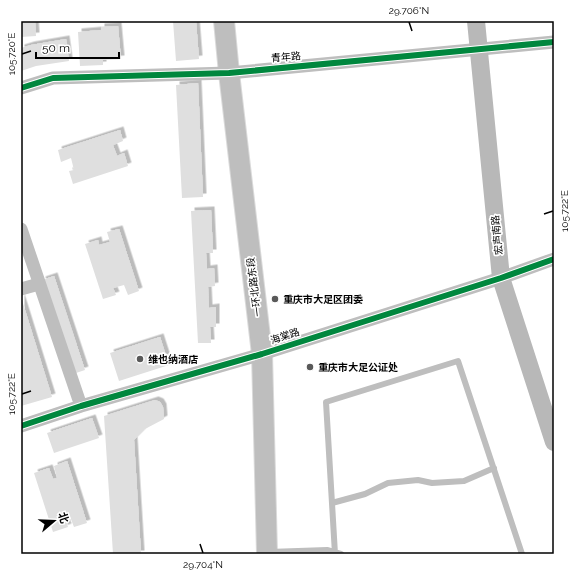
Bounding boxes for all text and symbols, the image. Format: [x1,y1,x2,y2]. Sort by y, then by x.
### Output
text: 29.706°N [389,5,429,16]
text: 105.720°E [6,33,17,75]
scale bar [36,34,119,60]
text: 50 m [42,41,70,55]
street label: 青年路 [271,50,301,64]
text: 105.722°E [559,190,570,232]
street label: 宏声南路 [489,215,505,255]
street label: 一环北路东段 [245,257,263,317]
marker: 重庆市大足区团委 [270,294,280,304]
place label: 重庆市大足区团委 [283,294,363,305]
street label: 海棠路 [269,326,301,346]
place label: 维也纳酒店 [148,353,198,365]
marker: 维也纳酒店 [135,354,145,364]
marker: 重庆市大足公证处 [305,362,315,372]
place label: 重庆市大足公证处 [318,362,398,373]
text: 105.722°E [6,373,17,415]
north arrow [34,501,74,541]
text: 北 [55,511,71,525]
text: 29.704°N [183,559,223,570]

